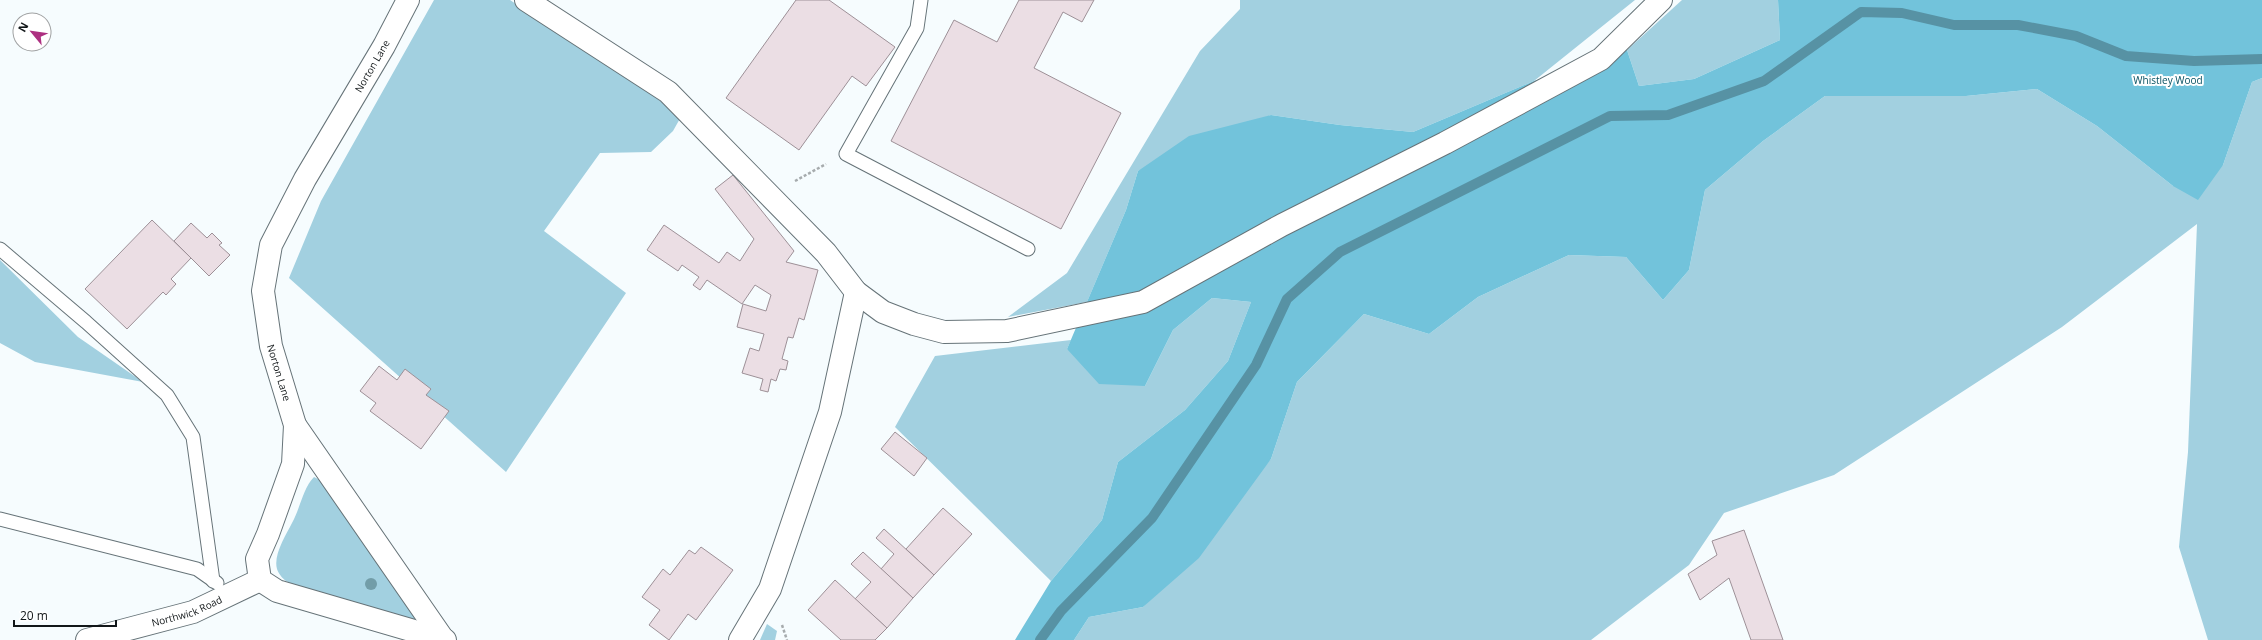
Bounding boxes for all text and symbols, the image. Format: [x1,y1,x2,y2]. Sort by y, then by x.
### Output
north arrow [12,12,52,52]
text: N [14,19,32,34]
street label: Norton Lane [351,37,393,95]
park label: Whistley Wood [2133,73,2203,87]
street label: Norton Lane [264,343,294,403]
street label: Northwick Road [150,592,224,630]
scale bar [14,602,116,628]
text: 20 m [20,607,48,624]

